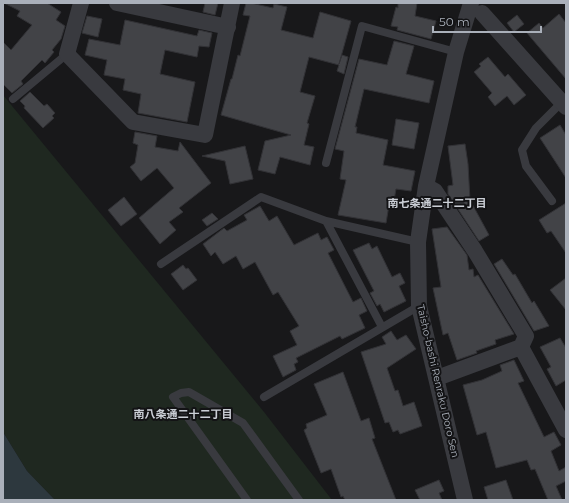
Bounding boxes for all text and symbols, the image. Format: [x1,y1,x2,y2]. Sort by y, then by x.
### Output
scale bar [433,8,541,34]
text: 50 m [439,14,470,29]
district label: 南七条通二十二丁目 [388,196,487,210]
street label: Taisho-bashi Renraku Doro Sen [414,303,462,459]
district label: 南八条通二十二丁目 [134,407,233,421]

